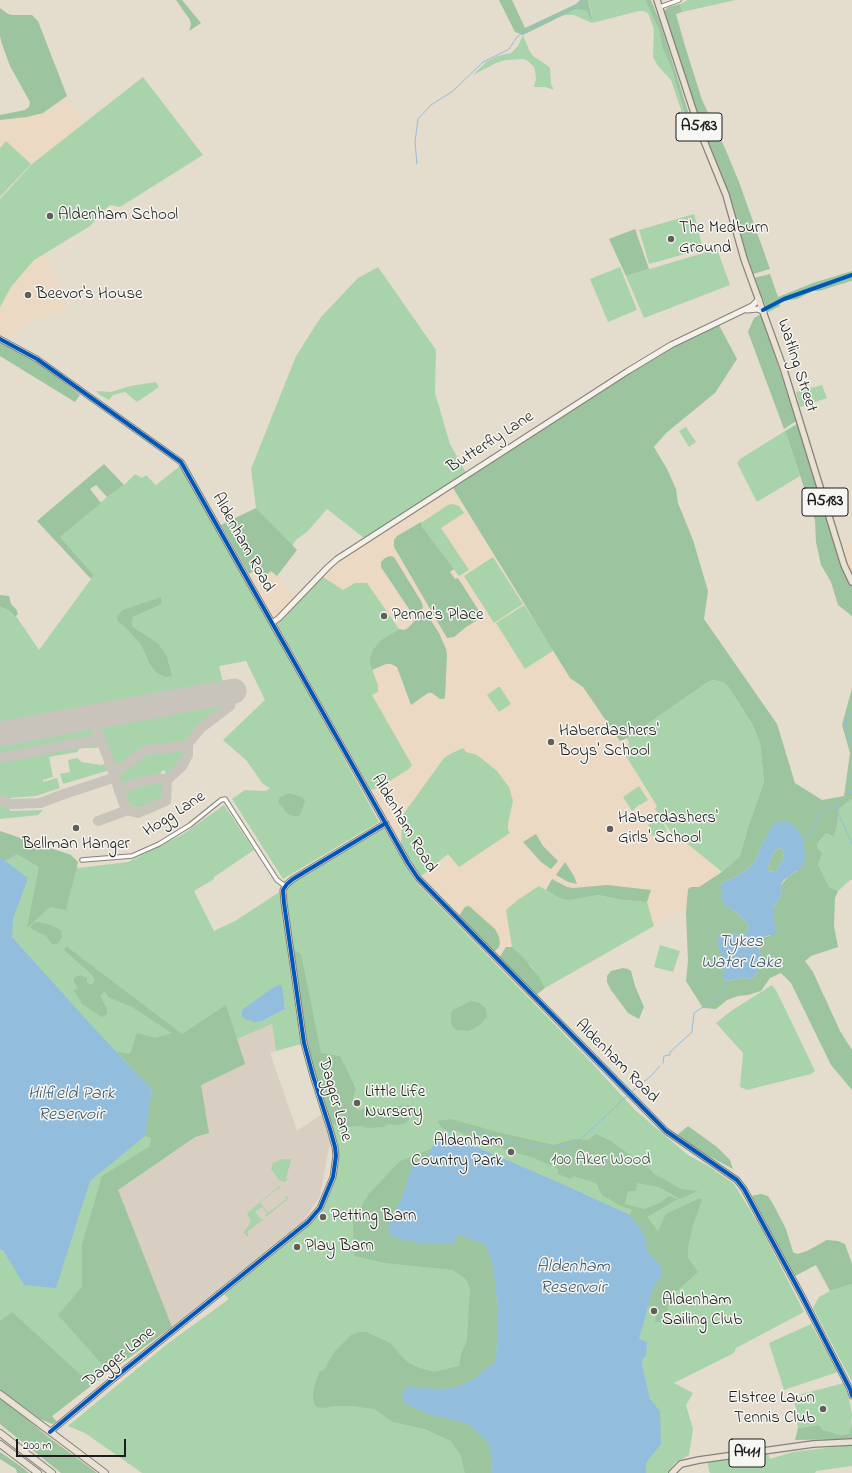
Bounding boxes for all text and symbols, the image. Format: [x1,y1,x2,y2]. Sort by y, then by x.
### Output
road number: A5183 [676,113,722,141]
place label: Aldenham School [58,206,178,226]
marker: Aldenham School [45,211,55,221]
place label: The Medburn Ground [679,219,768,259]
marker: The Medburn Ground [666,234,676,244]
place label: Beevor's House [36,285,143,305]
marker: Beevor's House [23,290,33,300]
street label: Watling Street [771,317,821,415]
street label: Butterfly Lane [444,407,538,479]
road number: A5183 [802,488,848,516]
street label: Aldenham Road [206,490,278,596]
place label: Penne's Place [392,606,484,626]
marker: Penne's Place [379,611,389,621]
place label: Haberdashers' Boys' School [559,722,659,762]
marker: Haberdashers' Boys' School [546,737,556,747]
street label: Aldenham Road [366,771,440,877]
street label: Hogg Lane [140,787,210,843]
place label: Haberdashers' Girls' School [618,809,718,849]
marker: Bellman Hanger [71,823,81,833]
marker: Haberdashers' Girls' School [605,824,615,834]
place label: Bellman Hanger [22,835,130,855]
water label: Tykes Water Lake [701,932,781,974]
street label: Aldenham Road [570,1016,662,1108]
street label: Dagger Lane [312,1056,356,1144]
place label: Little Life Nursery [365,1083,425,1123]
water label: Hilfield Park Reservoir [28,1084,114,1126]
marker: Little Life Nursery [352,1098,362,1108]
place label: Aldenham Country Park [411,1132,503,1172]
marker: Aldenham Country Park [506,1147,516,1157]
park label: 100 Aker Wood [551,1151,651,1171]
place label: Petting Barn [331,1207,416,1227]
marker: Petting Barn [318,1212,328,1222]
place label: Play Barn [305,1237,374,1257]
marker: Play Barn [292,1242,302,1252]
water label: Aldenham Reservoir [536,1257,610,1300]
place label: Aldenham Sailing Club [662,1291,742,1331]
marker: Aldenham Sailing Club [649,1306,659,1316]
street label: Dagger Lane [80,1323,160,1393]
place label: Elstree Lawn Tennis Club [728,1389,815,1429]
marker: Elstree Lawn Tennis Club [818,1404,828,1414]
scale bar [18,1431,128,1457]
text: 200 m [23,1437,52,1455]
road number: A411 [729,1439,765,1467]

